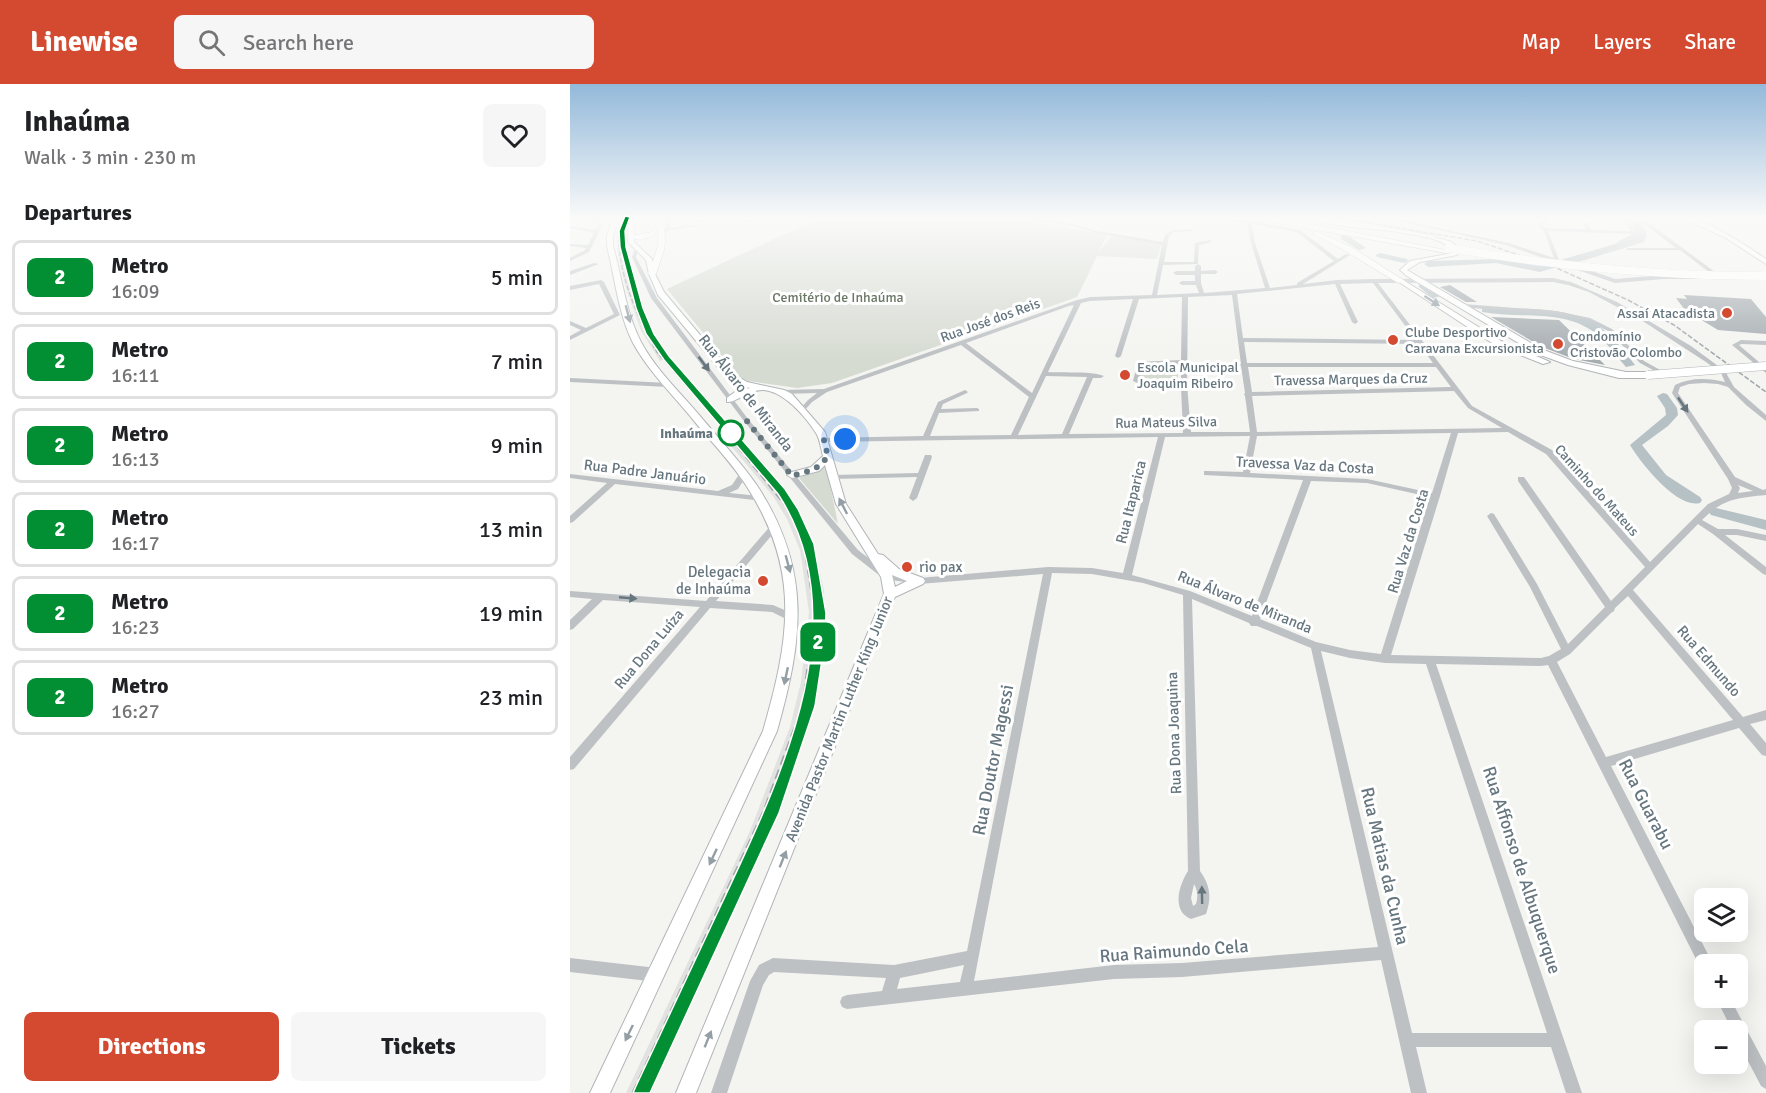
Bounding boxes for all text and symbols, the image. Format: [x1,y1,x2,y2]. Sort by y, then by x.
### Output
search box [174,15,594,69]
text: Linewise [30,25,138,59]
icon: search [195,26,228,59]
text: Search here [243,29,354,56]
text: Map [1522,29,1560,55]
text: Layers [1593,29,1651,55]
text: Share [1684,29,1736,55]
button: heart [483,104,546,167]
text: Inhaúma [24,105,130,139]
text: Walk · 3 min · 230 m [24,145,196,170]
text: Departures [24,199,132,226]
text: Metro [111,252,168,279]
text: 2 [54,264,66,290]
text: 5 min [491,264,543,291]
text: 16:09 [111,279,160,304]
park label: Cemitério de Inhaúma [772,289,904,306]
street label: Rua José dos Reis [938,295,1042,346]
one-way arrow [1424,295,1441,306]
one-way arrow [624,305,634,324]
place label: Assaí Atacadista [1617,305,1715,322]
marker: Assaí Atacadista [1720,306,1734,320]
place label: Clube Desportivo Caravana Excursionista [1405,324,1544,357]
place label: Condomínio Cristovão Colombo [1570,328,1682,361]
street label: Rua Álvaro de Miranda [695,330,798,455]
marker: Clube Desportivo Caravana Excursionista [1386,333,1400,347]
text: Metro [111,336,168,363]
marker: Condomínio Cristovão Colombo [1551,337,1565,351]
text: 2 [54,348,66,374]
text: 7 min [491,348,543,375]
one-way arrow [697,356,710,372]
place label: Escola Municipal Joaquim Ribeiro [1137,359,1239,392]
text: 16:11 [111,363,160,388]
marker: Escola Municipal Joaquim Ribeiro [1118,368,1132,382]
street label: Travessa Marques da Cruz [1274,370,1428,389]
one-way arrow [1677,397,1688,413]
street label: Rua Mateus Silva [1115,413,1217,432]
text: Metro [111,420,168,447]
marker: Inhaúma [718,420,744,446]
your location [830,424,860,454]
place label: Inhaúma [660,425,713,442]
text: 2 [54,432,66,458]
text: 9 min [491,432,543,459]
street label: Caminho do Mateus [1551,441,1642,540]
text: 16:13 [111,447,160,472]
street label: Travessa Vaz da Costa [1235,452,1375,478]
street label: Rua Padre Januário [583,456,707,488]
street label: Rua Itaparica [1112,459,1150,545]
street label: Rua Vaz da Costa [1384,487,1432,595]
one-way arrow [838,497,848,514]
text: Metro [111,504,168,531]
text: 2 [54,516,66,542]
text: 13 min [479,516,543,543]
text: 16:17 [111,531,160,556]
one-way arrow [784,555,793,573]
place label: rio pax [919,558,962,576]
marker: rio pax [900,560,914,574]
place label: Delegacia de Inhaúma [676,563,751,598]
street label: Rua Álvaro de Miranda [1175,566,1315,637]
marker: Delegacia de Inhaúma [756,574,770,588]
text: Metro [111,588,168,615]
one-way arrow [619,593,638,603]
street label: Avenida Pastor Martin Luther King Junior [781,593,897,844]
text: 2 [54,600,66,626]
text: 19 min [479,600,543,627]
street label: Rua Dona Luíza [610,606,688,692]
text: 16:23 [111,615,160,640]
line badge: 2 [798,622,838,662]
street label: Rua Edmundo [1673,622,1745,700]
text: 2 [812,629,824,655]
one-way arrow [781,667,790,686]
text: Metro [111,672,168,699]
street label: Rua Dona Joaquina [1163,672,1185,794]
street label: Rua Doutor Magessi [968,683,1018,837]
text: 2 [54,684,66,710]
text: 23 min [479,684,543,711]
text: 16:27 [111,699,160,724]
street label: Rua Guarabu [1614,755,1678,853]
street label: Rua Affonso de Albuquerque [1478,763,1566,977]
street label: Rua Matias da Cunha [1356,785,1414,947]
one-way arrow [708,848,717,865]
one-way arrow [778,849,788,867]
one-way arrow [1197,885,1207,904]
map controls [1694,888,1748,1074]
button: layers [1694,888,1748,942]
street label: Rua Raimundo Cela [1099,935,1249,967]
button: + [1694,954,1748,1008]
button: Directions [24,1012,279,1081]
button: Tickets [291,1012,546,1081]
button: − [1694,1020,1748,1074]
one-way arrow [625,1024,634,1041]
one-way arrow [704,1030,713,1048]

